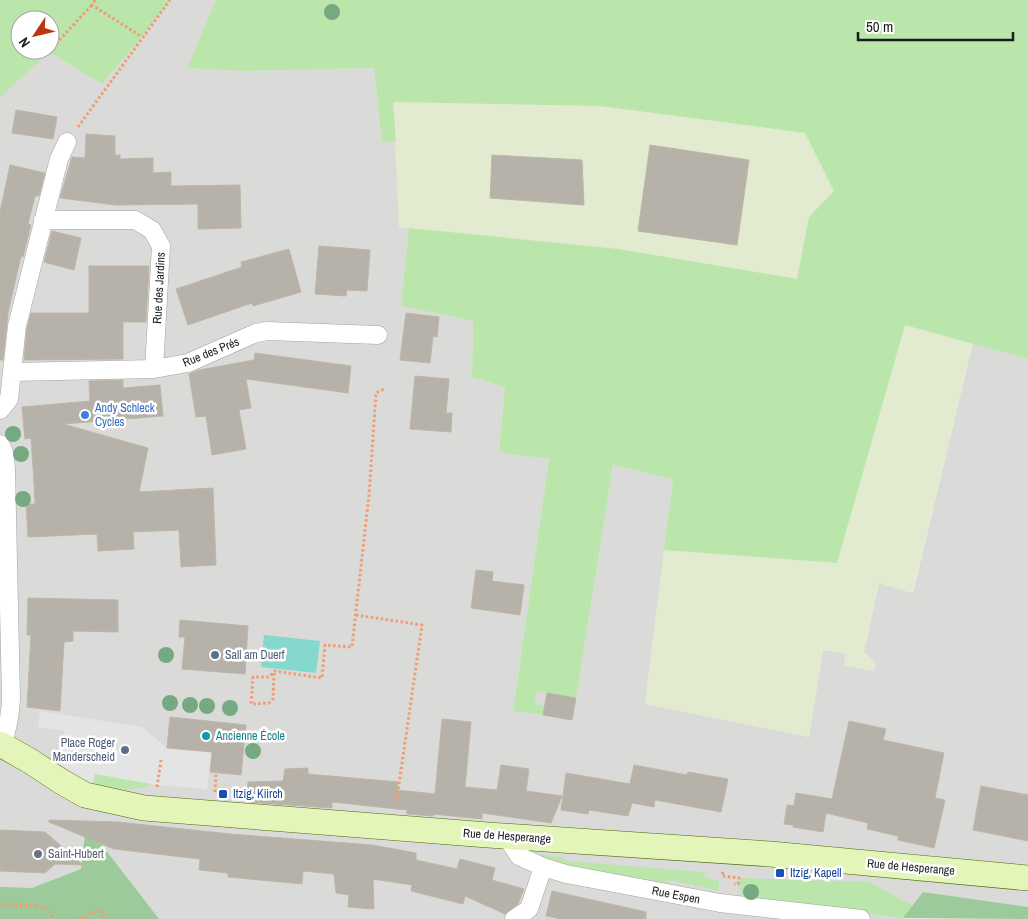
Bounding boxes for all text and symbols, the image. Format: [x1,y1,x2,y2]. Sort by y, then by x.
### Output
north arrow [10,10,60,60]
scale bar [858,10,1013,42]
text: 50 m [866,16,893,37]
text: N [15,34,34,51]
street label: Rue des Jardins [149,252,169,324]
street label: Rue des Prés [180,333,242,371]
place label: Andy Schleck Cycles [94,400,155,430]
marker: Andy Schleck Cycles [79,409,91,421]
place label: Sall am Duerf [225,647,285,663]
marker: Sall am Duerf [209,649,221,661]
place label: Ancienne École [215,728,285,744]
marker: Ancienne École [200,730,212,742]
place label: Place Roger Manderscheid [53,735,116,765]
marker: Place Roger Manderscheid [119,744,131,756]
place label: Itzig, Kiirch [233,786,283,802]
marker: Itzig, Kiirch [217,788,229,800]
street label: Rue de Hesperange [463,825,551,847]
place label: Saint-Hubert [48,846,104,862]
marker: Saint-Hubert [32,848,44,860]
street label: Rue de Hesperange [866,855,956,879]
place label: Itzig, Kapell [790,865,841,881]
marker: Itzig, Kapell [774,867,786,879]
street label: Rue Espen [651,883,701,907]

